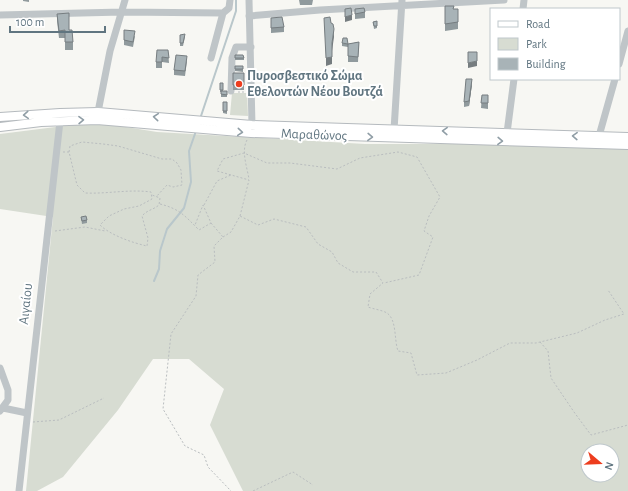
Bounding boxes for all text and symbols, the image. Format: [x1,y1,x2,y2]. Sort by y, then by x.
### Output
scale bar [10,8,105,34]
legend [490,8,620,80]
text: 100 m [16,16,44,28]
text: Road [526,18,550,30]
text: Park [526,38,547,50]
text: Building [526,58,566,70]
place label: Πυροσβεστικό Σώμα Εθελοντών Νέου Βουτζά [247,69,384,100]
marker: Πυροσβεστικό Σώμα Εθελοντών Νέου Βουτζά [234,79,244,89]
one-way arrow [23,111,29,119]
one-way arrow [153,113,159,122]
one-way arrow [78,116,84,124]
one-way arrow [237,127,243,136]
street label: Μαραθώνος [281,127,348,143]
one-way arrow [442,127,448,135]
one-way arrow [572,131,578,140]
one-way arrow [367,132,373,141]
one-way arrow [497,137,503,145]
street label: Αιγαίου [17,283,35,325]
north arrow [580,443,620,483]
text: N [603,461,615,472]

